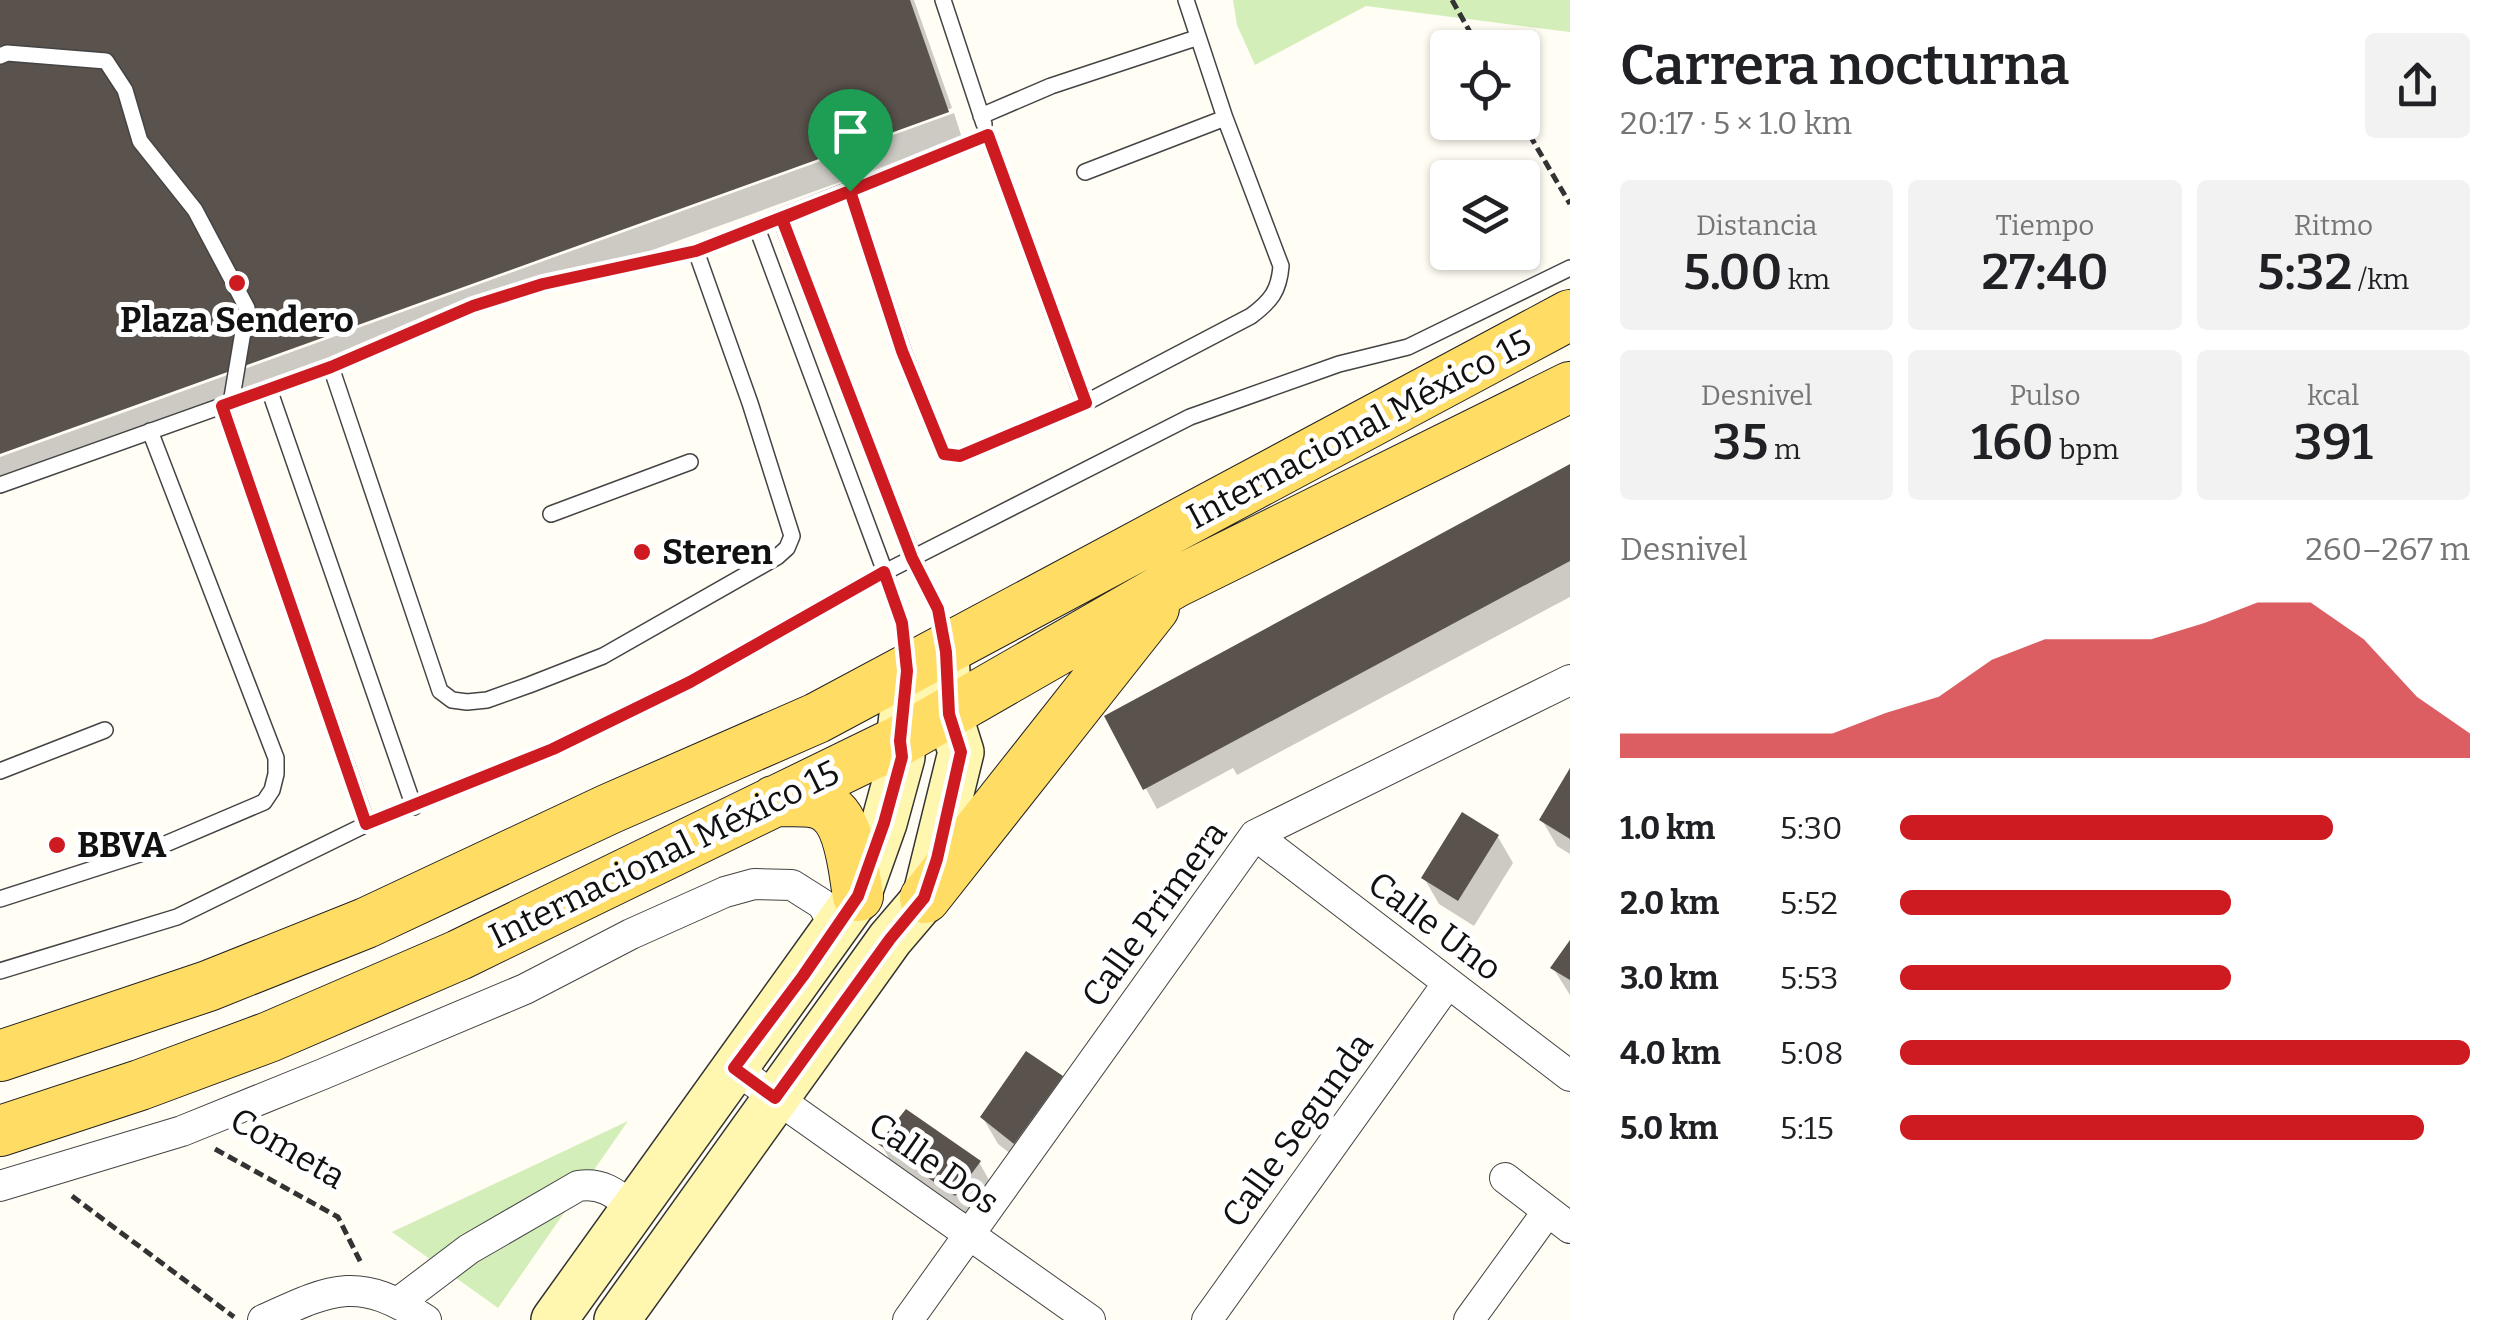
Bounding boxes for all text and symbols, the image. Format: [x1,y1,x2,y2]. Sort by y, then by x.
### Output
map controls [1430,30,1540,270]
button: locate [1430,30,1540,140]
text: Carrera nocturna [1620,33,2069,99]
button: share [2365,33,2470,138]
pin [808,89,893,192]
icon: arrive [823,104,878,159]
text: 20:17 · 5 × 1.0 km [1620,104,1852,142]
button: layers [1430,160,1540,270]
text: Distancia [1696,209,1817,242]
text: Tiempo [1996,209,2094,242]
text: Ritmo [2294,209,2373,242]
text: 5.00 [1683,242,1782,302]
text: 27:40 [1981,242,2109,302]
text: 5:32 [2257,242,2352,302]
text: km [1782,263,1830,296]
text: /km [2352,263,2409,296]
marker: Plaza Sendero [226,272,248,294]
place label: Plaza Sendero [120,299,354,341]
street label: Internacional México 15 [1180,320,1538,538]
text: Desnivel [1701,379,1813,412]
text: Pulso [2009,379,2081,412]
text: kcal [2307,379,2359,412]
text: 35 [1713,412,1768,472]
text: 160 [1971,412,2054,472]
text: 391 [2294,412,2373,472]
text: m [1768,433,1801,466]
text: bpm [2054,433,2119,466]
text: Desnivel [1620,530,1748,568]
text: 260–267 m [2305,530,2470,568]
place label: Steren [662,531,773,573]
marker: Steren [631,541,653,563]
street label: Internacional México 15 [482,751,846,957]
text: 1.0 km [1620,809,1715,847]
text: 5:30 [1780,809,1843,847]
street label: Calle Primera [1073,813,1235,1015]
place label: BBVA [77,824,167,866]
marker: BBVA [46,834,68,856]
street label: Calle Uno [1360,862,1510,990]
text: 2.0 km [1620,884,1719,922]
text: 5:52 [1780,884,1838,922]
text: 3.0 km [1620,959,1719,997]
text: 5:53 [1780,959,1838,997]
street label: Calle Segunda [1212,1025,1382,1235]
text: 4.0 km [1620,1034,1721,1072]
text: 5:08 [1780,1034,1844,1072]
street label: Cometa [223,1098,353,1198]
street label: Calle Dos [861,1103,1007,1223]
text: 5.0 km [1620,1109,1718,1147]
text: 5:15 [1780,1109,1834,1147]

